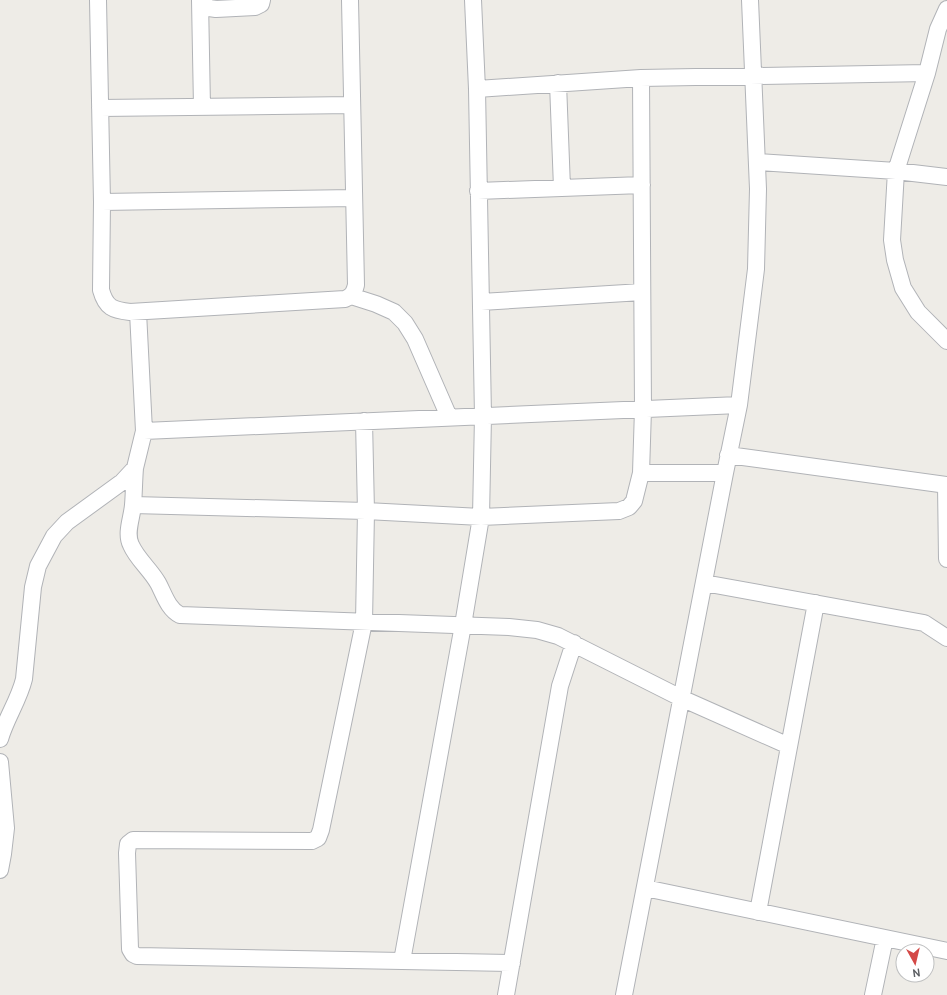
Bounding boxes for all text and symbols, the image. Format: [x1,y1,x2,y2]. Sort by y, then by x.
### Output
north arrow [895,943,935,983]
text: N [912,965,921,980]

